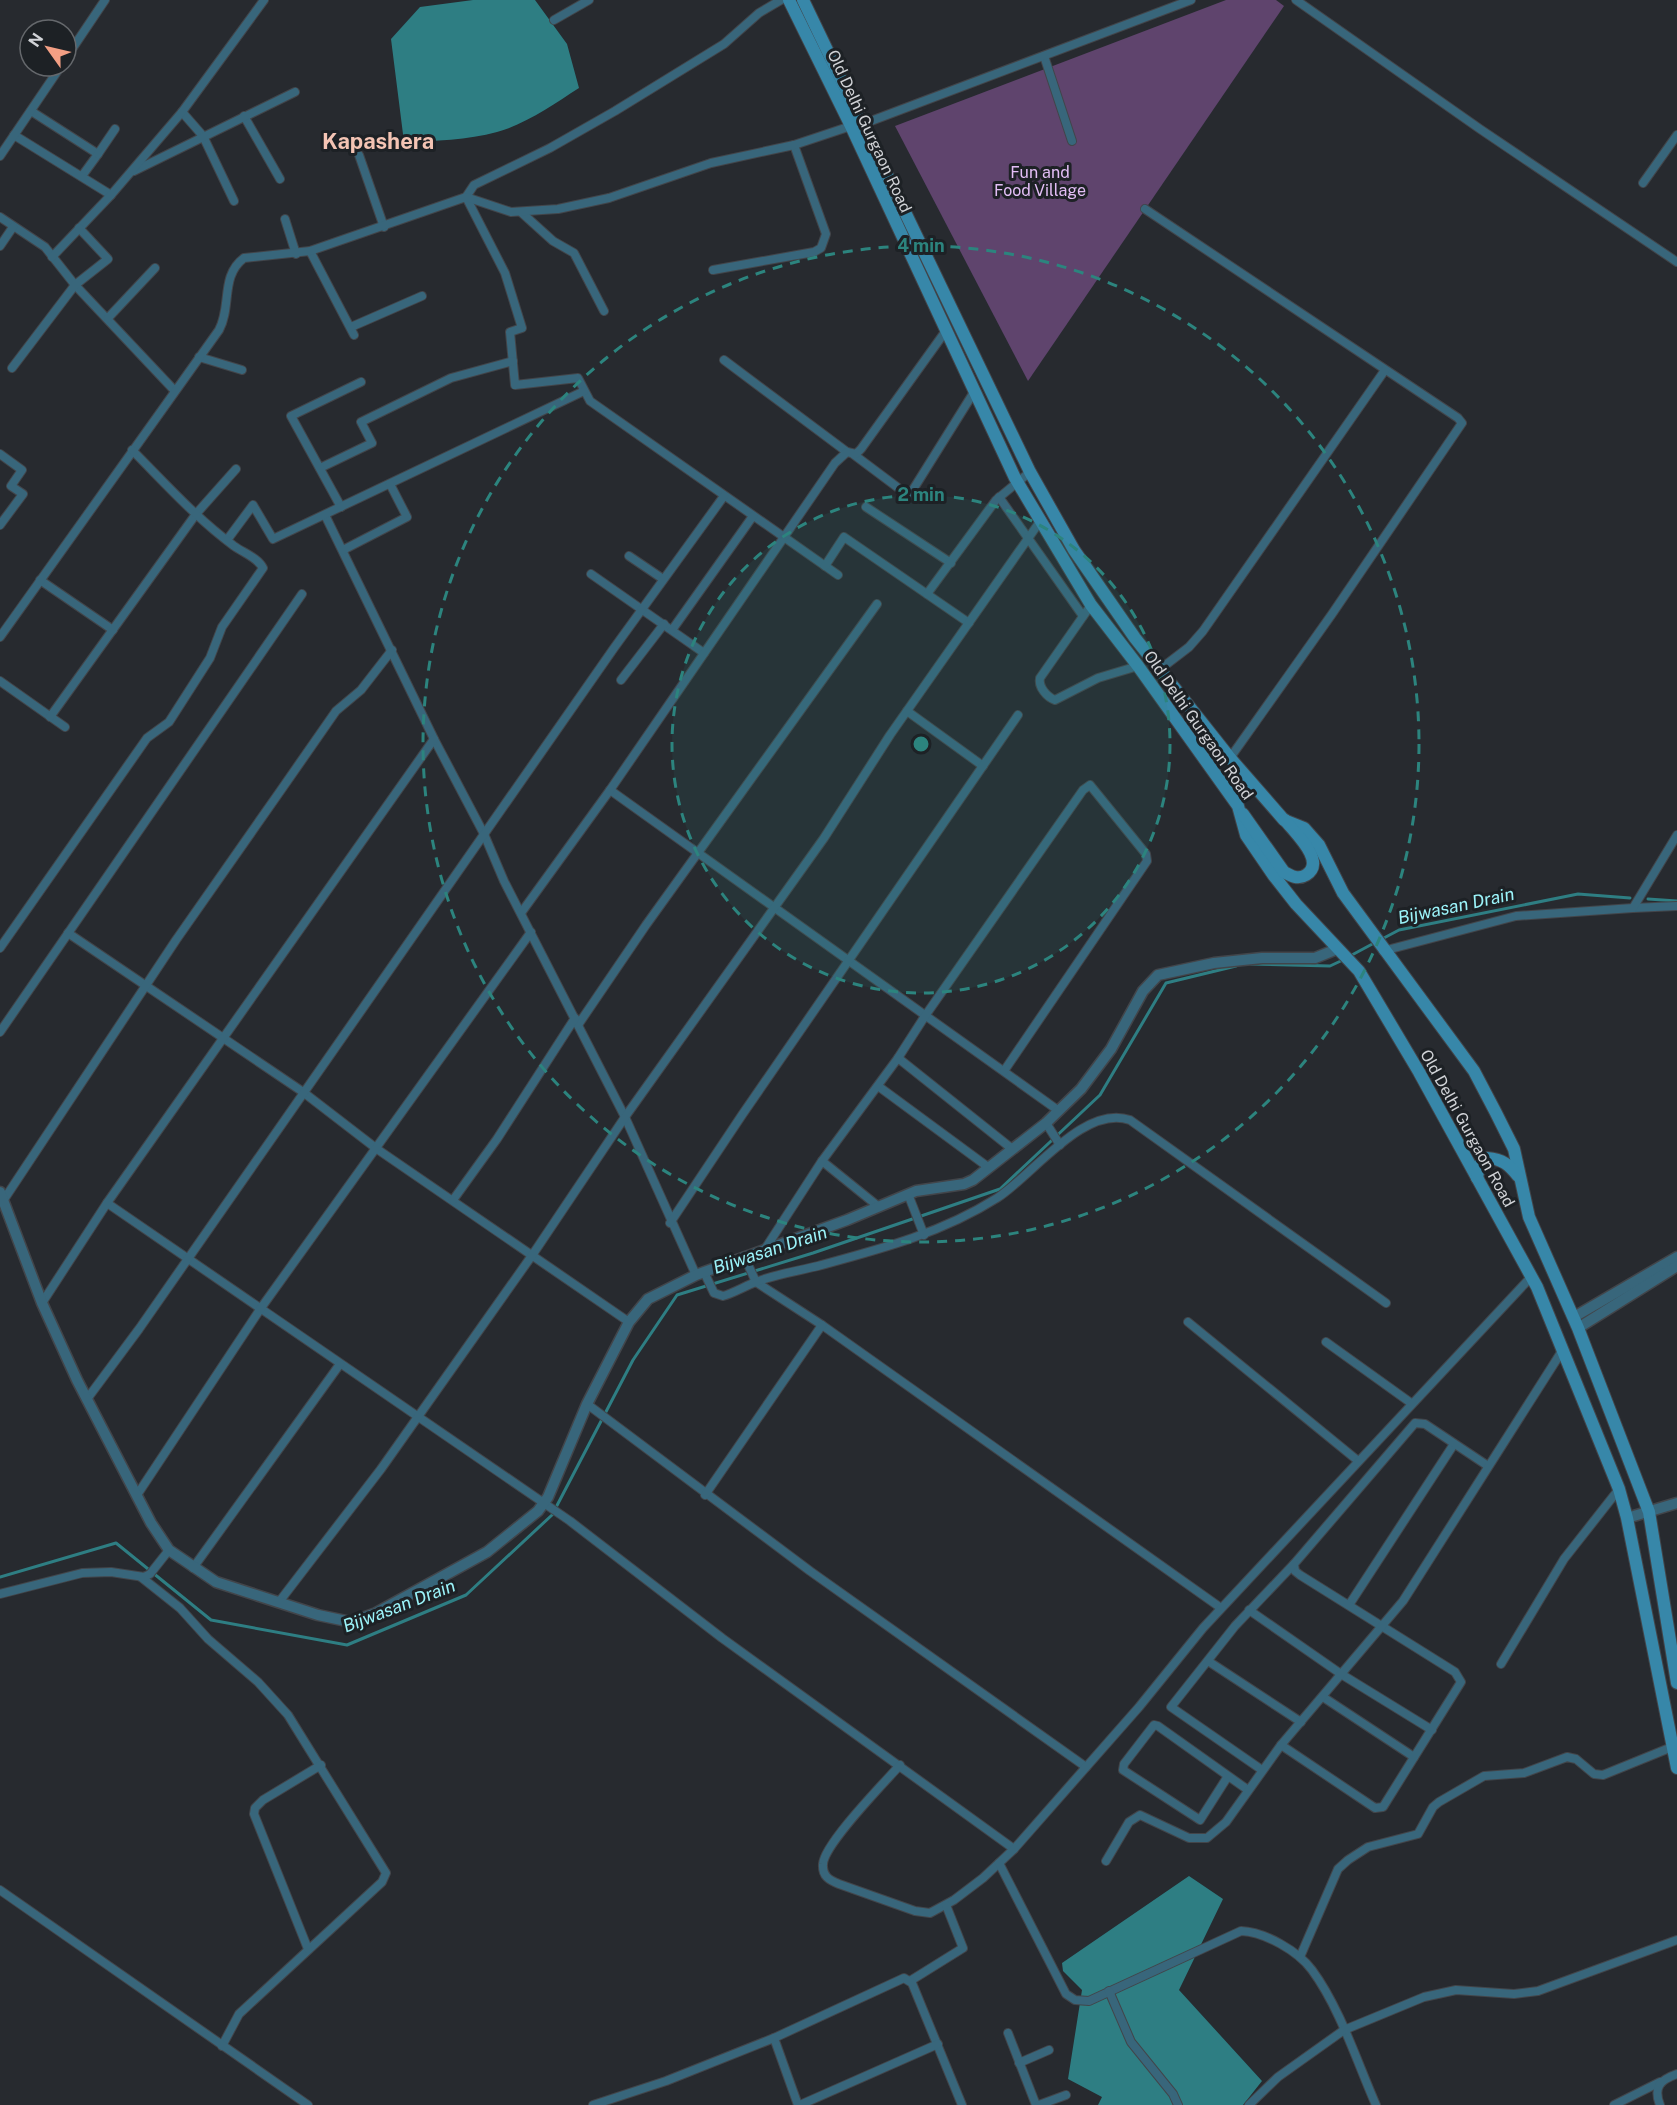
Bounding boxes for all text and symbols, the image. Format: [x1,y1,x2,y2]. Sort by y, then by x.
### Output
north arrow [18,18,78,78]
text: N [25,29,47,50]
street label: Old Delhi Gurgaon Road [823,47,916,216]
district label: Kapashera [322,128,434,154]
park label: Fun and Food Village [994,163,1086,200]
text: 4 min [897,235,945,256]
text: 2 min [897,484,945,505]
street label: Old Delhi Gurgaon Road [1140,647,1257,803]
centre of rings [911,734,931,754]
water label: Bijwasan Drain [1396,883,1516,928]
street label: Old Delhi Gurgaon Road [1416,1046,1519,1210]
water label: Bijwasan Drain [710,1221,830,1278]
water label: Bijwasan Drain [340,1574,458,1637]

